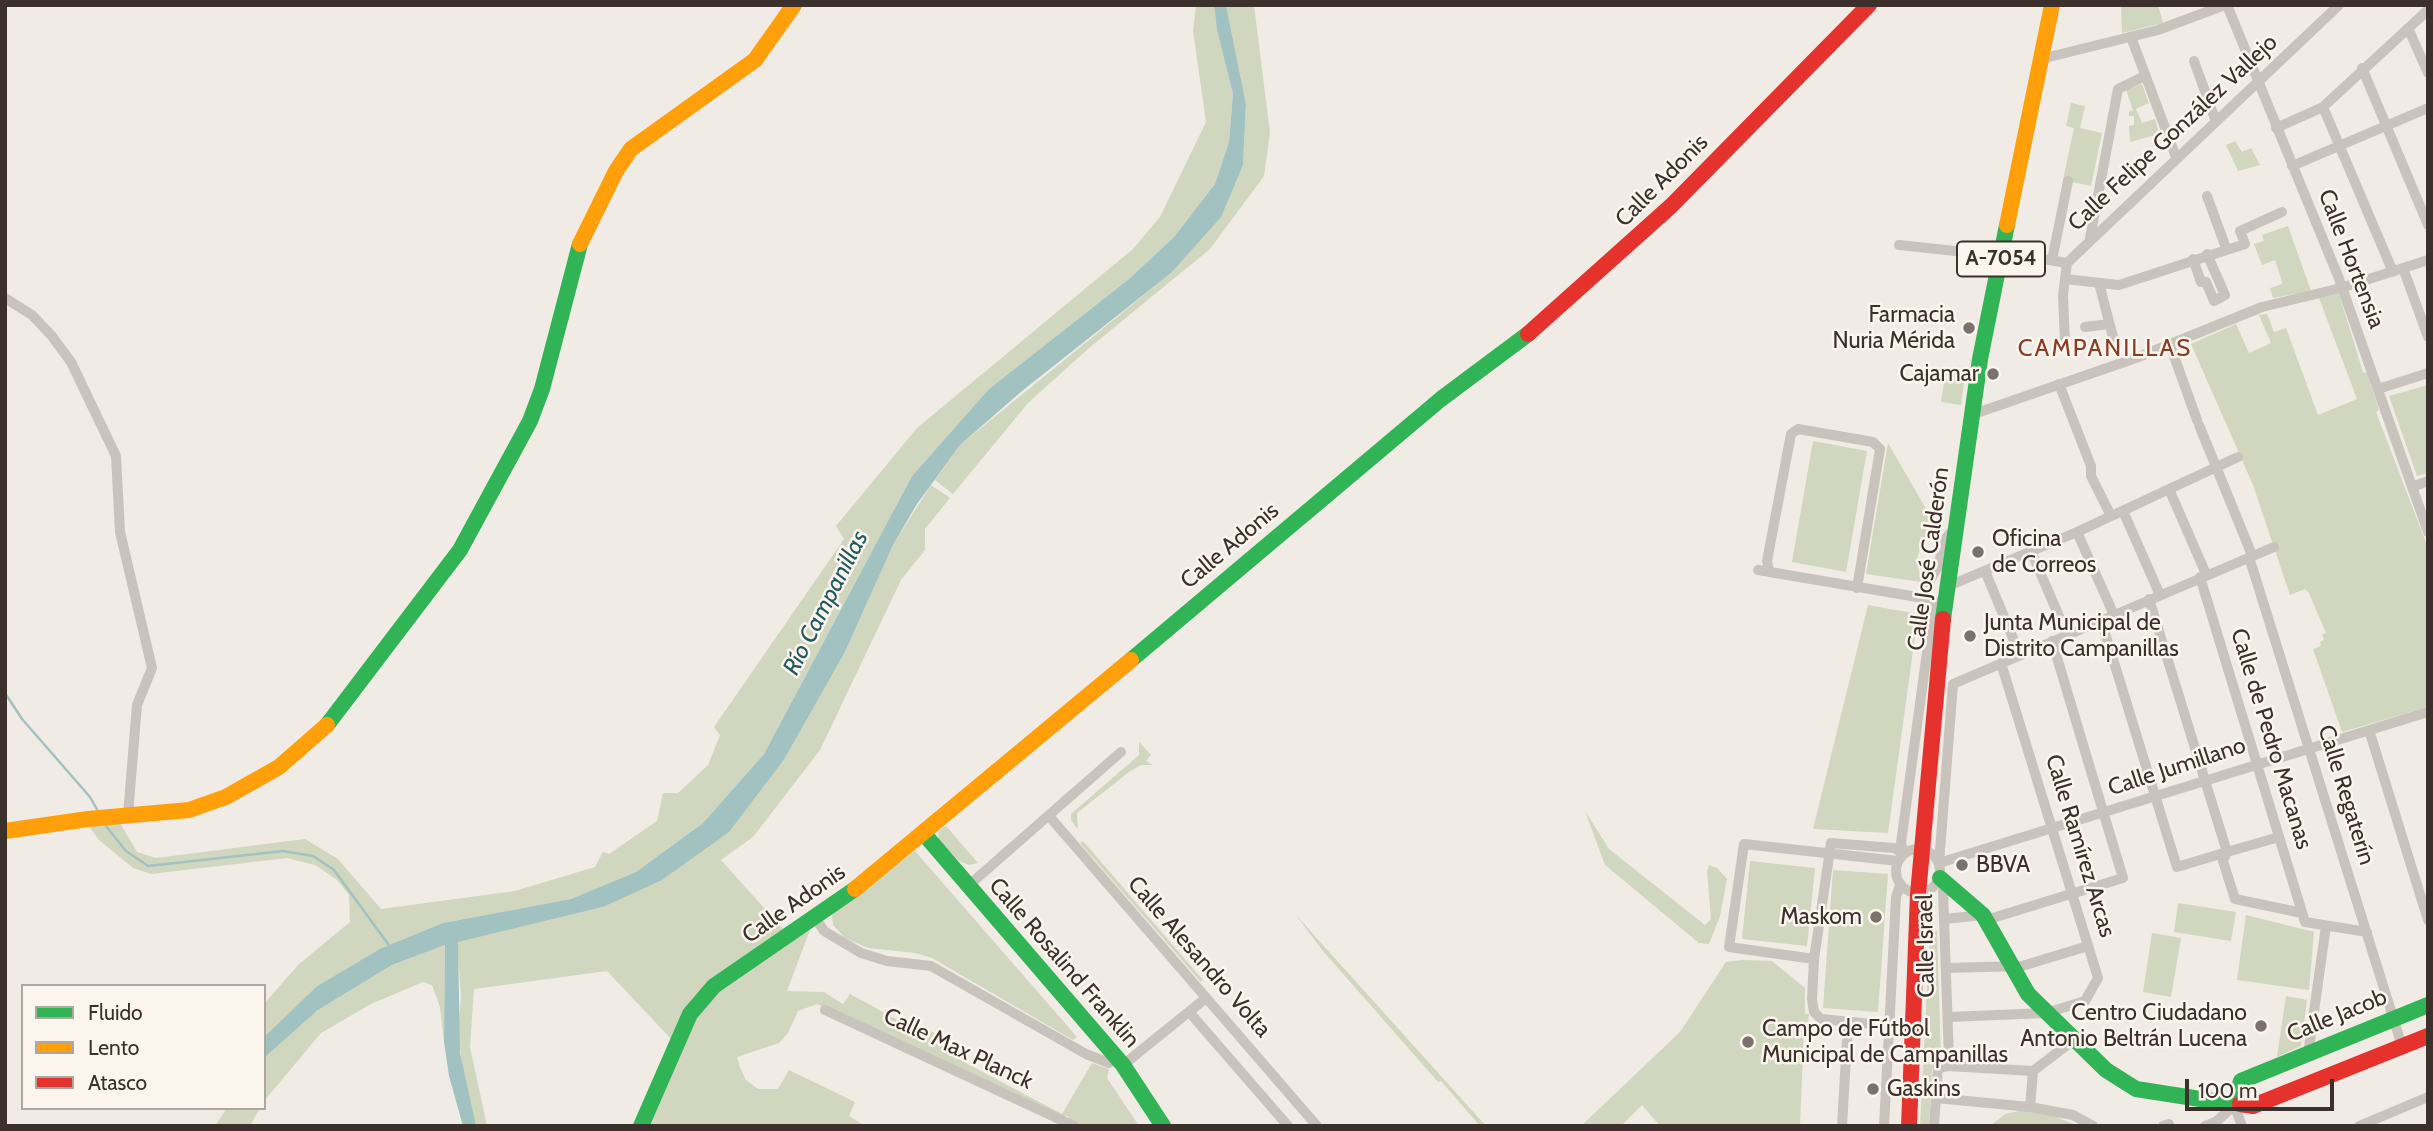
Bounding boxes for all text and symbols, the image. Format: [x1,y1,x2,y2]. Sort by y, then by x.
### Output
street label: Calle Felipe González Vallejo [2063,29,2283,237]
street label: Calle Adonis [1610,129,1714,233]
street label: Calle Hortensia [2312,186,2390,332]
road number: A-7054 [1957,242,2045,276]
place label: Farmacia Nuria Mérida [1833,301,1955,355]
marker: Farmacia Nuria Mérida [1961,320,1977,336]
district label: CAMPANILLAS [2019,335,2191,363]
place label: Cajamar [1899,360,1979,388]
marker: Cajamar [1985,366,2001,382]
street label: Calle José Calderón [1902,465,1956,653]
street label: Calle Adonis [1175,497,1285,595]
place label: Oficina de Correos [1992,525,2096,579]
water label: Río Campanillas [777,526,875,680]
marker: Oficina de Correos [1970,544,1986,560]
place label: Junta Municipal de Distrito Campanillas [1984,609,2179,663]
street label: Calle de Pedro Macanas [2224,625,2318,853]
marker: Junta Municipal de Distrito Campanillas [1962,628,1978,644]
street label: Calle Regaterín [2312,722,2380,868]
street label: Calle Jumillano [2105,732,2249,802]
street label: Calle Ramírez Arcas [2039,751,2121,941]
place label: BBVA [1976,851,2030,879]
marker: BBVA [1954,857,1970,873]
street label: Calle Adonis [737,858,851,950]
street label: Calle Alesandro Volta [1122,871,1276,1043]
street label: Calle Rosalind Franklin [983,872,1145,1054]
street label: Calle Israel [1911,894,1941,998]
place label: Maskom [1780,903,1862,931]
marker: Maskom [1868,909,1884,925]
street label: Calle Jacob [2283,983,2391,1049]
legend [21,984,266,1110]
place label: Centro Ciudadano Antonio Beltrán Lucena [2020,999,2247,1053]
text: Fluido [88,1000,143,1025]
street label: Calle Max Planck [879,1002,1037,1096]
place label: Campo de Fútbol Municipal de Campanillas [1762,1015,2008,1069]
marker: Centro Ciudadano Antonio Beltrán Lucena [2253,1018,2269,1034]
marker: Campo de Fútbol Municipal de Campanillas [1740,1034,1756,1050]
text: Lento [88,1035,139,1060]
scale bar [2188,1064,2337,1108]
text: Atasco [88,1070,147,1095]
place label: Gaskins [1887,1075,1961,1103]
text: 100 m [2198,1078,2257,1103]
marker: Gaskins [1865,1081,1881,1097]

